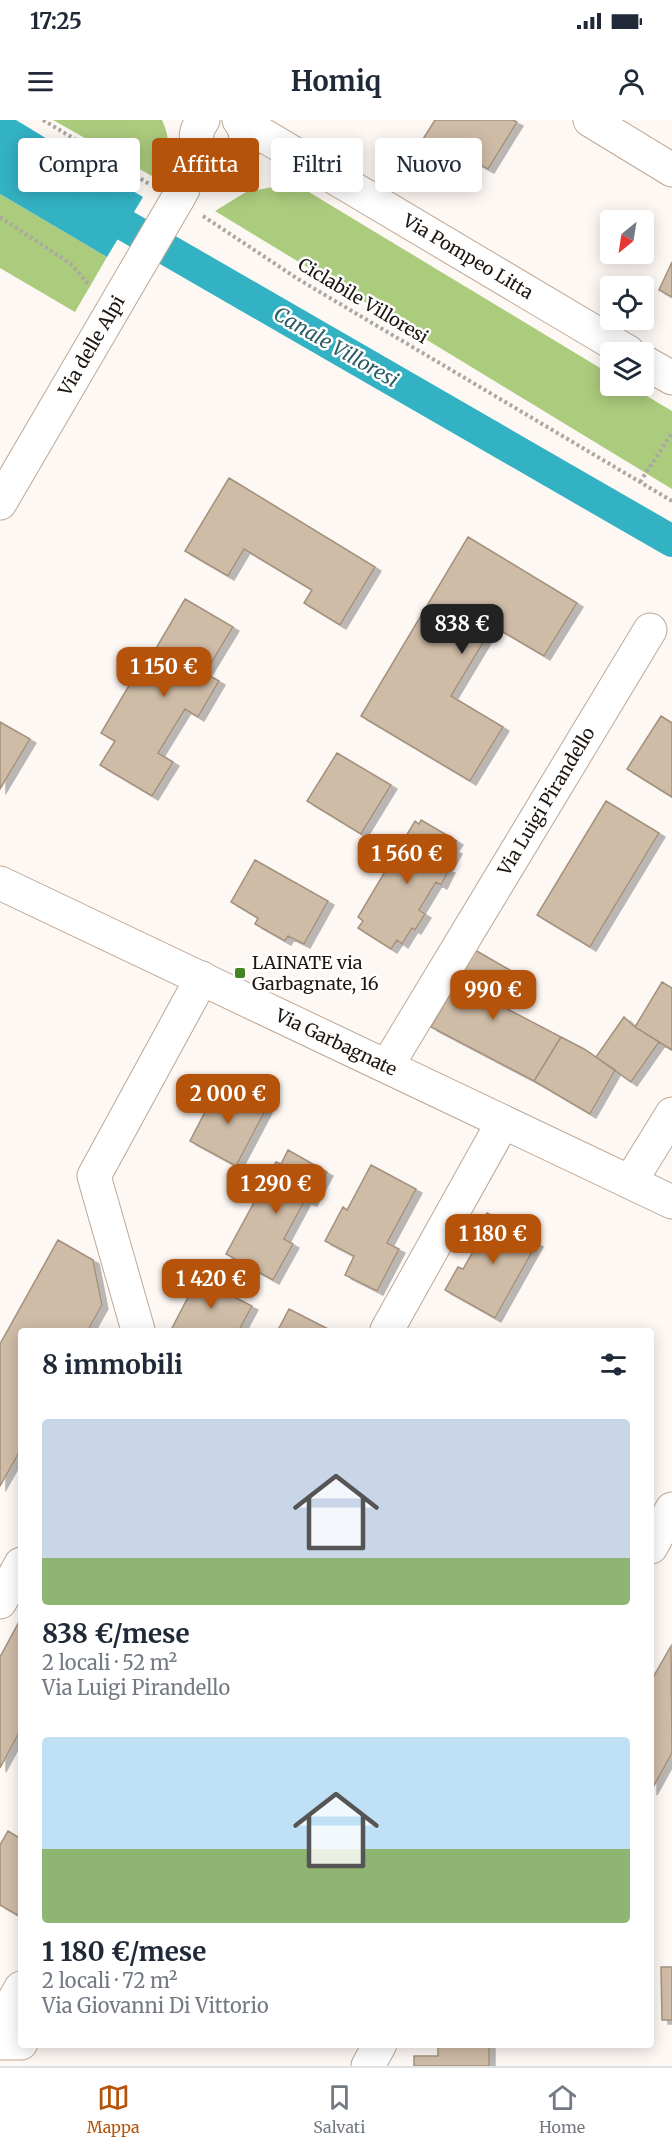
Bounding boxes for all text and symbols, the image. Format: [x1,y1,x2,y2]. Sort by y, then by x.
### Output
text: 17:25 [30,7,82,35]
text: Homiq [291,64,381,98]
icon: menu [24,65,57,98]
icon: person [615,65,648,98]
chip: Compra [18,138,140,192]
chip: Affitta [152,138,259,192]
chip: Filtri [271,138,363,192]
chip: Nuovo [375,138,482,192]
street label: Via Pompeo Litta [398,208,538,304]
north arrow [600,210,654,264]
map controls [600,210,654,396]
street label: Ciclabile Villoresi [294,253,433,349]
button: locate [600,276,654,330]
street label: Via delle Alpi [53,291,130,401]
water label: Canale Villoresi [269,301,403,392]
button: layers [600,342,654,396]
pin: 838 € [420,604,504,655]
text: 838 € [435,611,489,636]
pin: 1 150 € [109,647,219,698]
text: 1 150 € [130,654,198,679]
street label: Via Luigi Pirandello [492,723,600,880]
pin: 1 560 € [352,834,462,885]
text: 1 560 € [372,841,442,866]
place label: LAINATE via Garbagnate, 16 [252,951,379,995]
marker: LAINATE via Garbagnate, 16 [233,966,247,980]
pin: 990 € [451,970,535,1021]
text: 990 € [464,977,522,1002]
street label: Via Garbagnate [271,1003,401,1081]
pin: 2 000 € [173,1074,283,1125]
text: 2 000 € [190,1081,266,1106]
pin: 1 290 € [221,1164,331,1215]
text: 1 290 € [241,1171,311,1196]
pin: 1 180 € [438,1214,548,1265]
text: 1 180 € [459,1221,527,1246]
pin: 1 420 € [156,1259,266,1310]
text: 1 420 € [176,1266,246,1291]
text: 8 immobili [42,1348,183,1381]
icon: filters [597,1348,630,1381]
icon: home [282,1458,390,1566]
text: 838 €/mese [42,1617,190,1650]
text: 2 locali · 52 m² [42,1650,177,1675]
text: Via Luigi Pirandello [42,1675,230,1700]
icon: home [282,1776,390,1884]
text: 1 180 €/mese [42,1935,206,1968]
text: 2 locali · 72 m² [42,1968,177,1993]
text: Via Giovanni Di Vittorio [42,1993,269,2018]
tab: Mappa [87,2081,140,2137]
tab: Salvati [313,2081,365,2137]
tab: Home [539,2081,585,2137]

